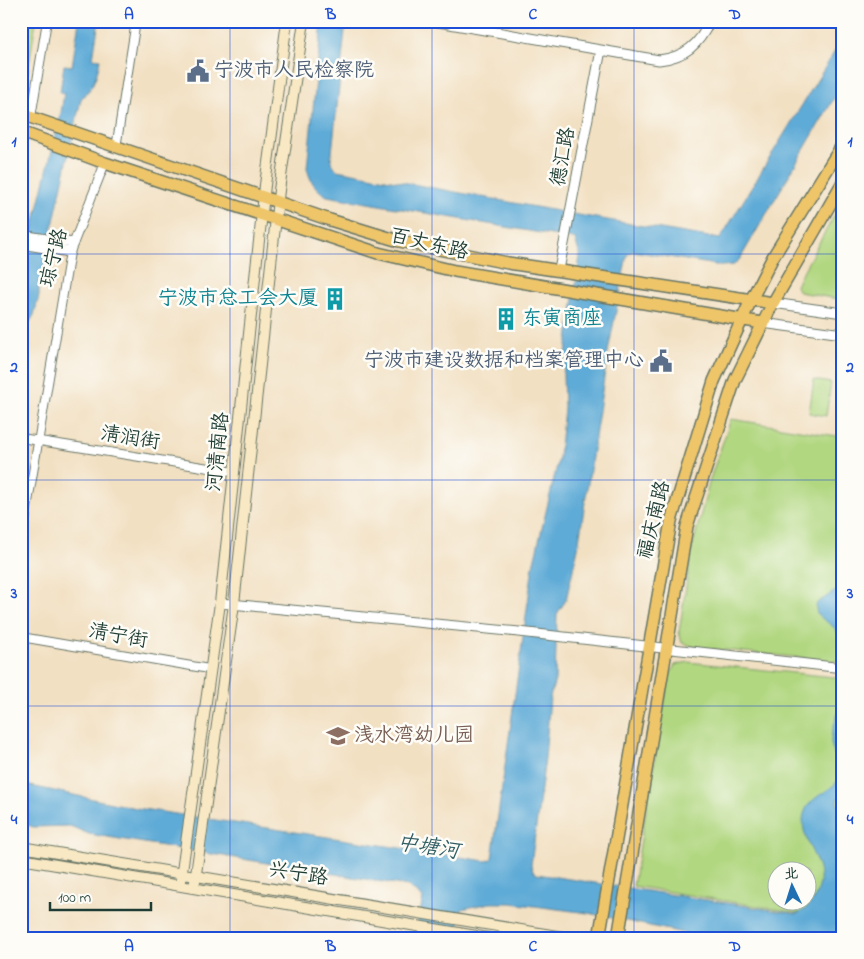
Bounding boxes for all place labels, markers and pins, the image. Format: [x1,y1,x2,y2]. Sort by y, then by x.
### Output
place label: 宁波市人民检察院 [214,57,374,86]
public building icon: 宁波市人民检察院 [185,58,211,84]
place label: 宁波市总工会大厦 [158,285,318,314]
building icon: 宁波市总工会大厦 [322,286,348,312]
place label: 东寅商座 [522,305,602,334]
building icon: 东寅商座 [493,306,519,332]
place label: 宁波市建设数据和档案管理中心 [364,347,644,376]
public building icon: 宁波市建设数据和档案管理中心 [648,348,674,374]
place label: 浅水湾幼儿园 [354,722,474,751]
school or university icon: 浅水湾幼儿园 [325,723,351,749]

